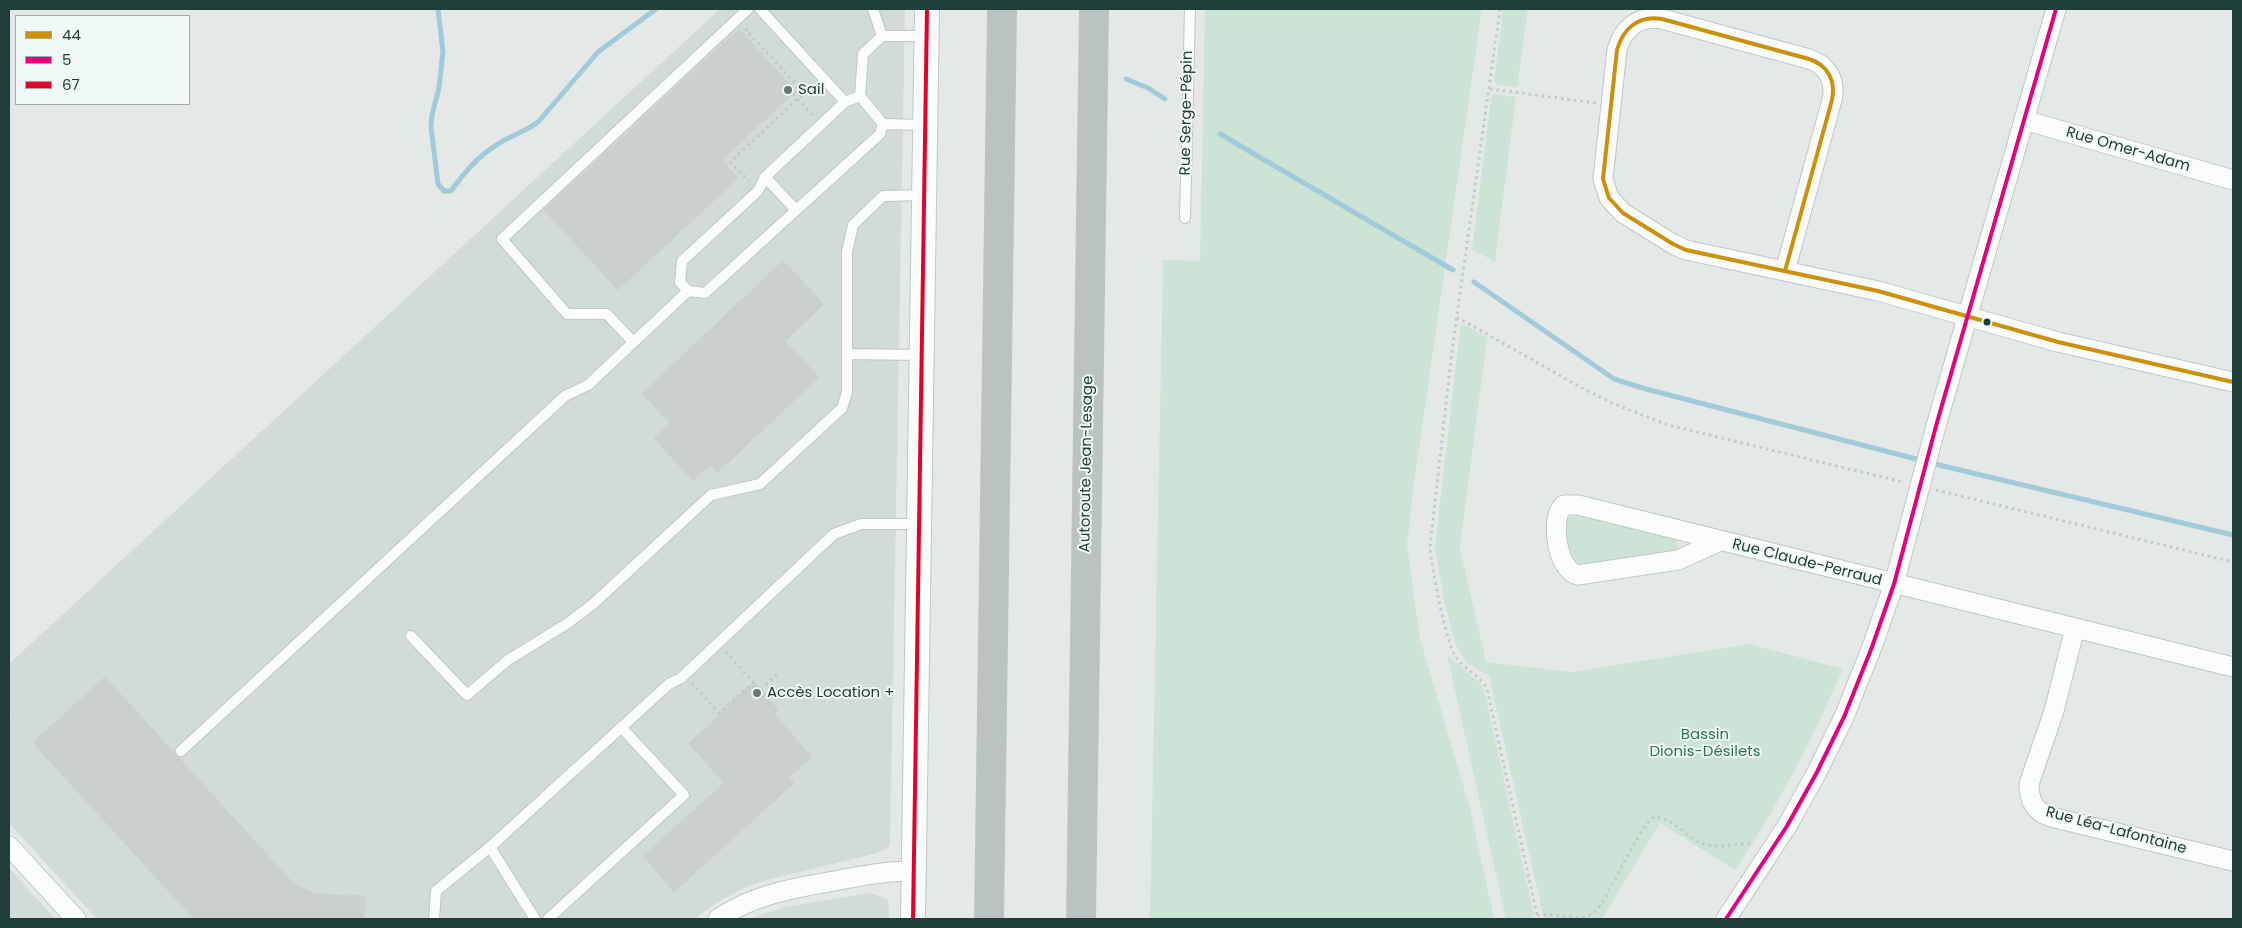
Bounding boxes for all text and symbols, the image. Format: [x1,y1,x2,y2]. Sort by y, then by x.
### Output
legend [15,15,190,105]
text: 44 [62,24,81,45]
text: 5 [62,49,71,70]
street label: Rue Serge-Pépin [1177,50,1197,176]
text: 67 [62,74,80,95]
place label: Sail [798,81,824,99]
marker: Sail [782,84,794,96]
street label: Rue Omer-Adam [2064,124,2192,176]
unlabelled marker [1982,317,1992,327]
street label: Autoroute Jean-Lesage [1076,375,1098,553]
street label: Rue Claude-Perraud [1730,536,1884,590]
place label: Accès Location + [767,684,894,702]
marker: Accès Location + [751,687,763,699]
park label: Bassin Dionis-Désilets [1650,726,1760,761]
street label: Rue Léa-Lafontaine [2044,804,2188,858]

